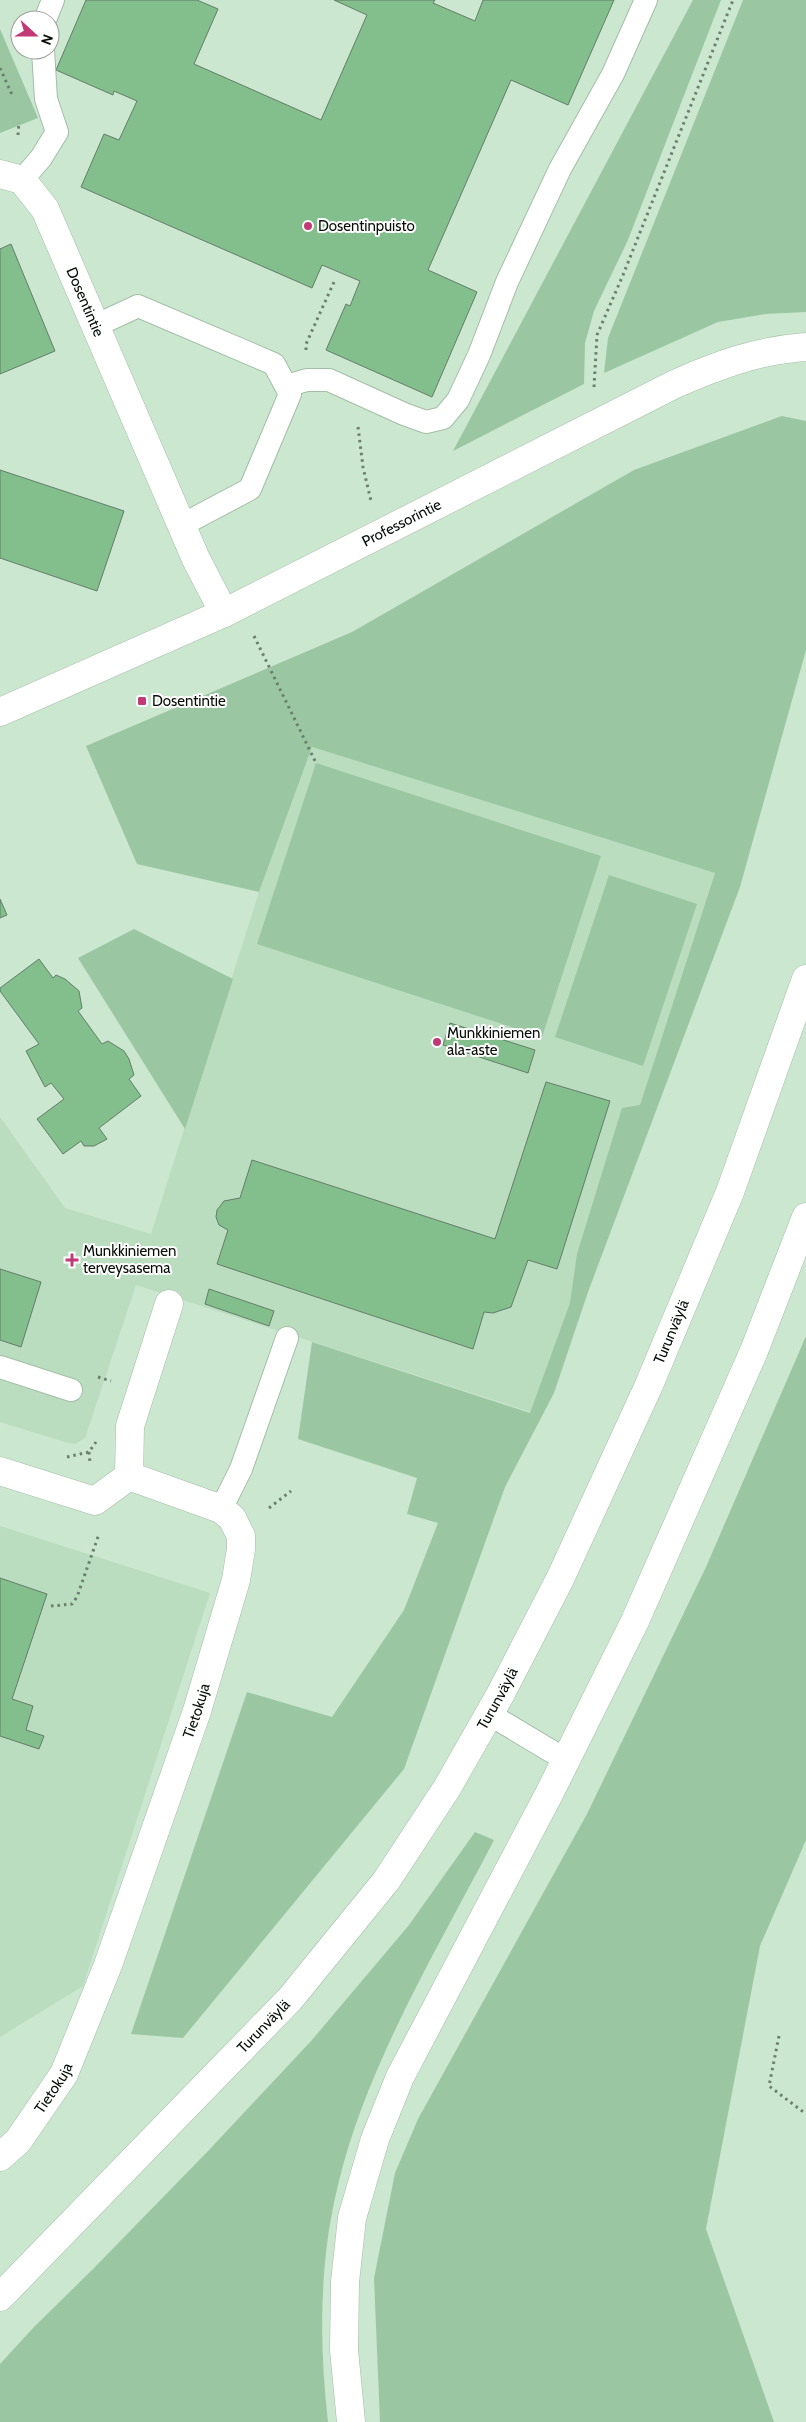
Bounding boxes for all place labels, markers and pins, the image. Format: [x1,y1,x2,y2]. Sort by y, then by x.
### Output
place label: Dosentinpuisto [318,217,415,235]
marker: Dosentinpuisto [302,220,314,232]
place label: Dosentintie [152,692,226,710]
marker: Dosentintie [136,695,148,707]
place label: Munkkiniemen ala-aste [447,1024,540,1059]
marker: Munkkiniemen ala-aste [431,1036,443,1048]
place label: Munkkiniemen terveysasema [83,1242,176,1277]
marker: Munkkiniemen terveysasema [65,1253,79,1267]

